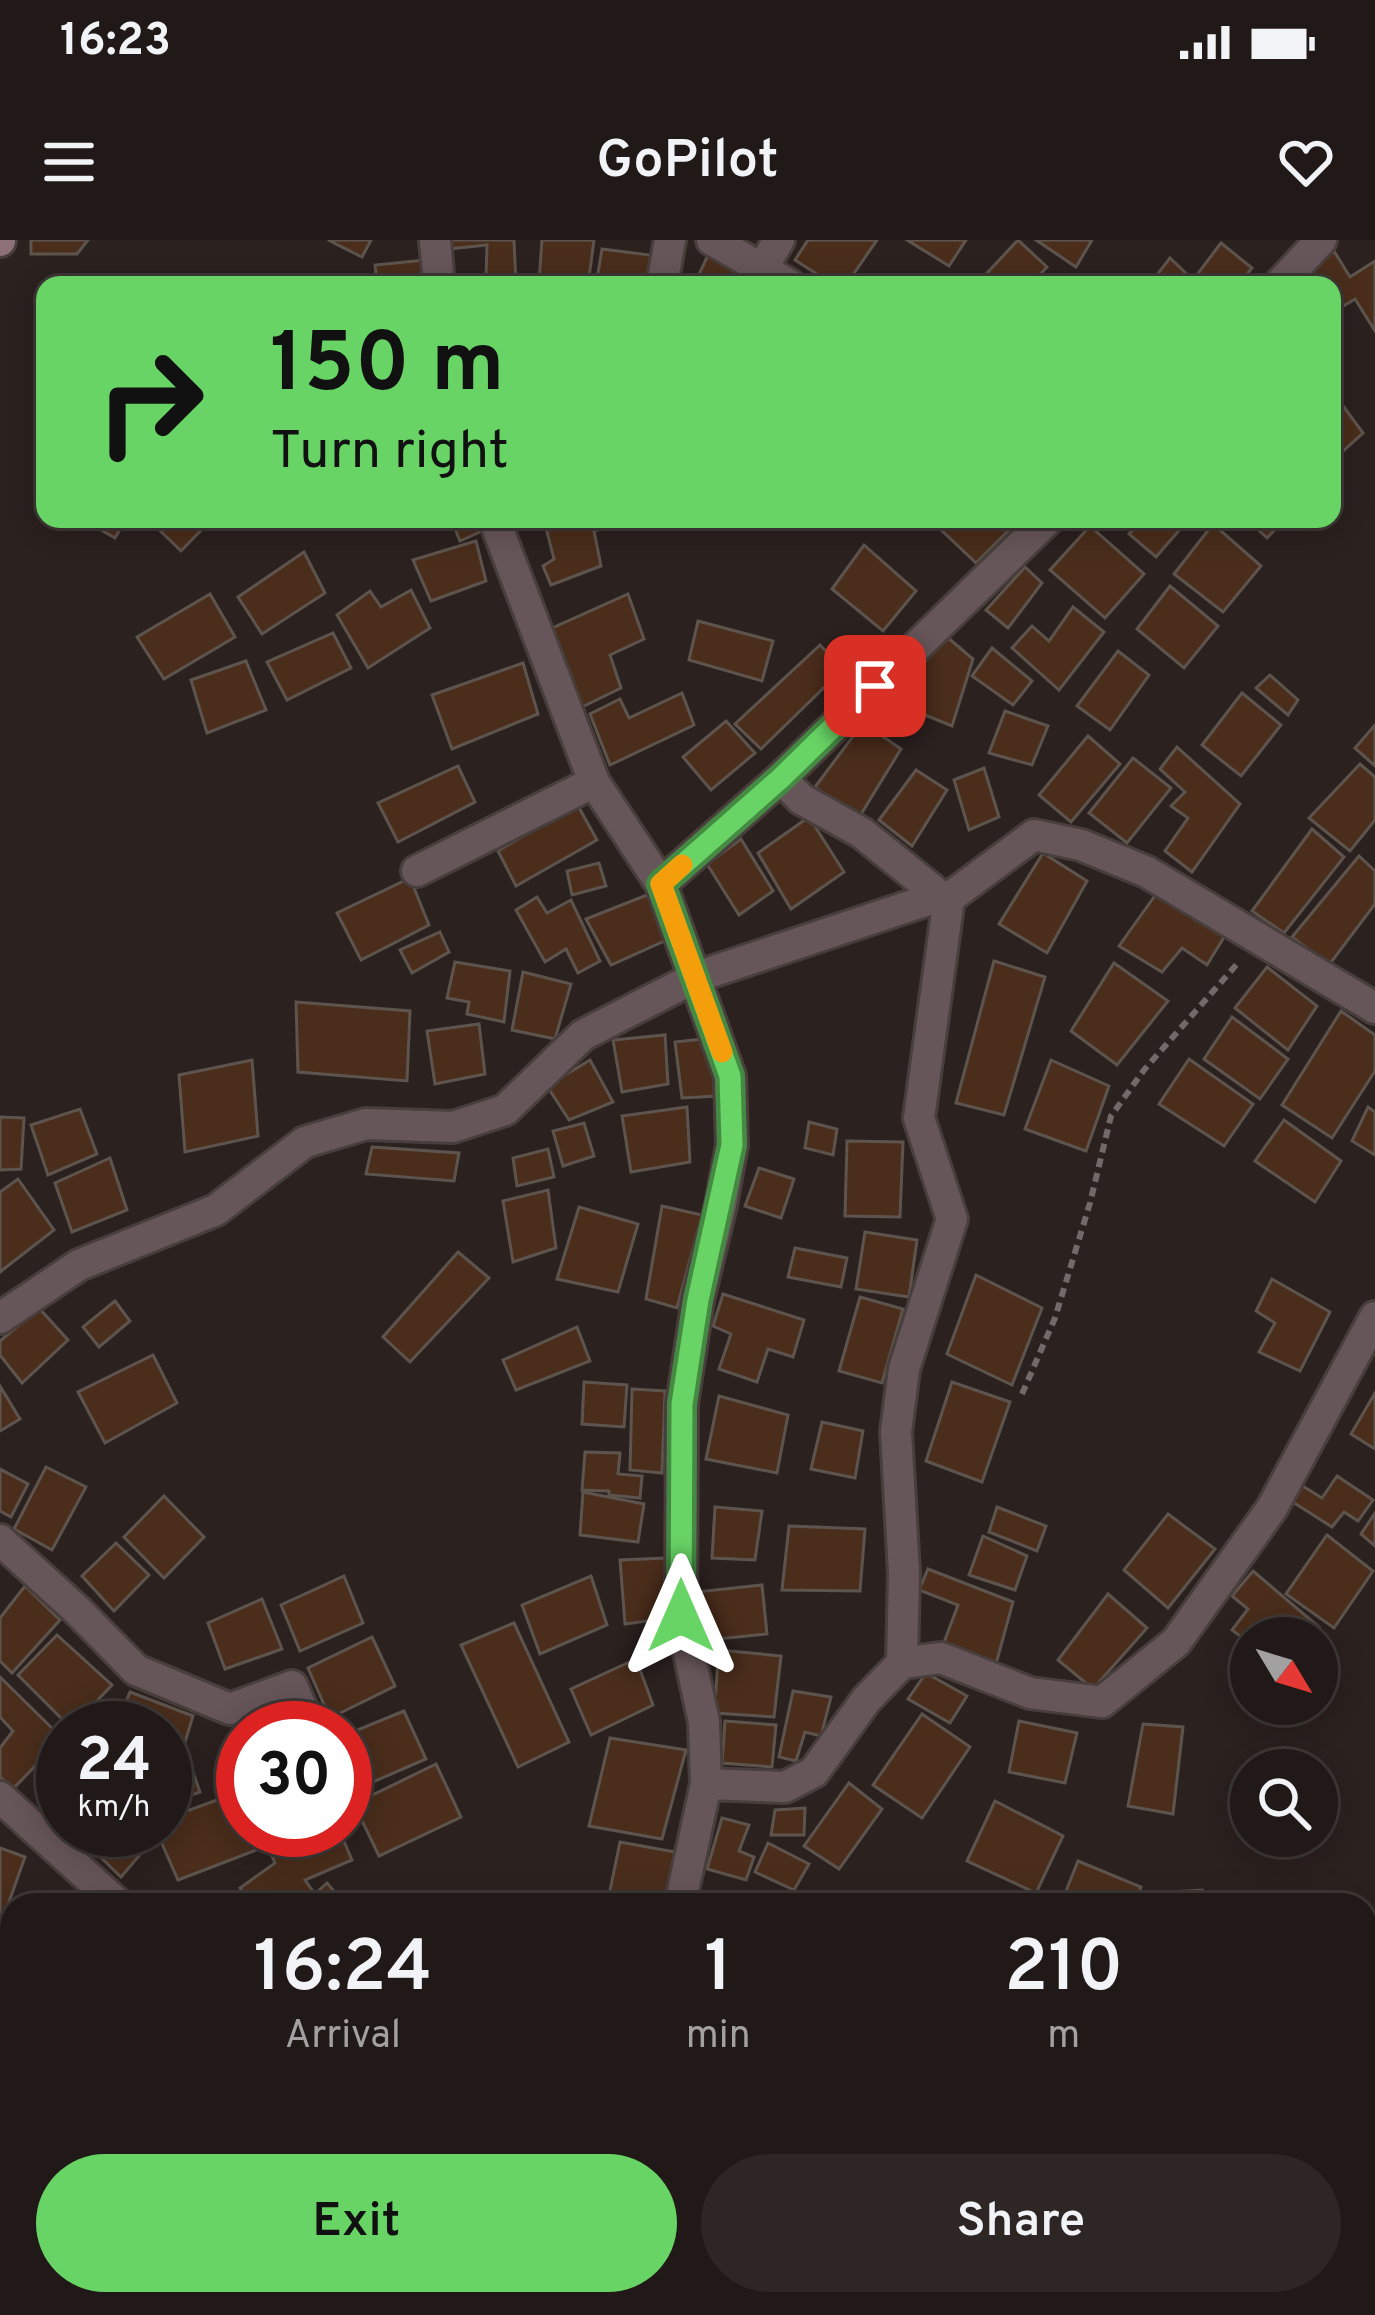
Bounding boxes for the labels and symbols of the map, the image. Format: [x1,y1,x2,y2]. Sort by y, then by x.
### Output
pin [824,635,926,737]
position arrow [618,1553,744,1679]
north arrow [1230,1617,1338,1725]
speed limit sign: 30 [216,1701,372,1857]

